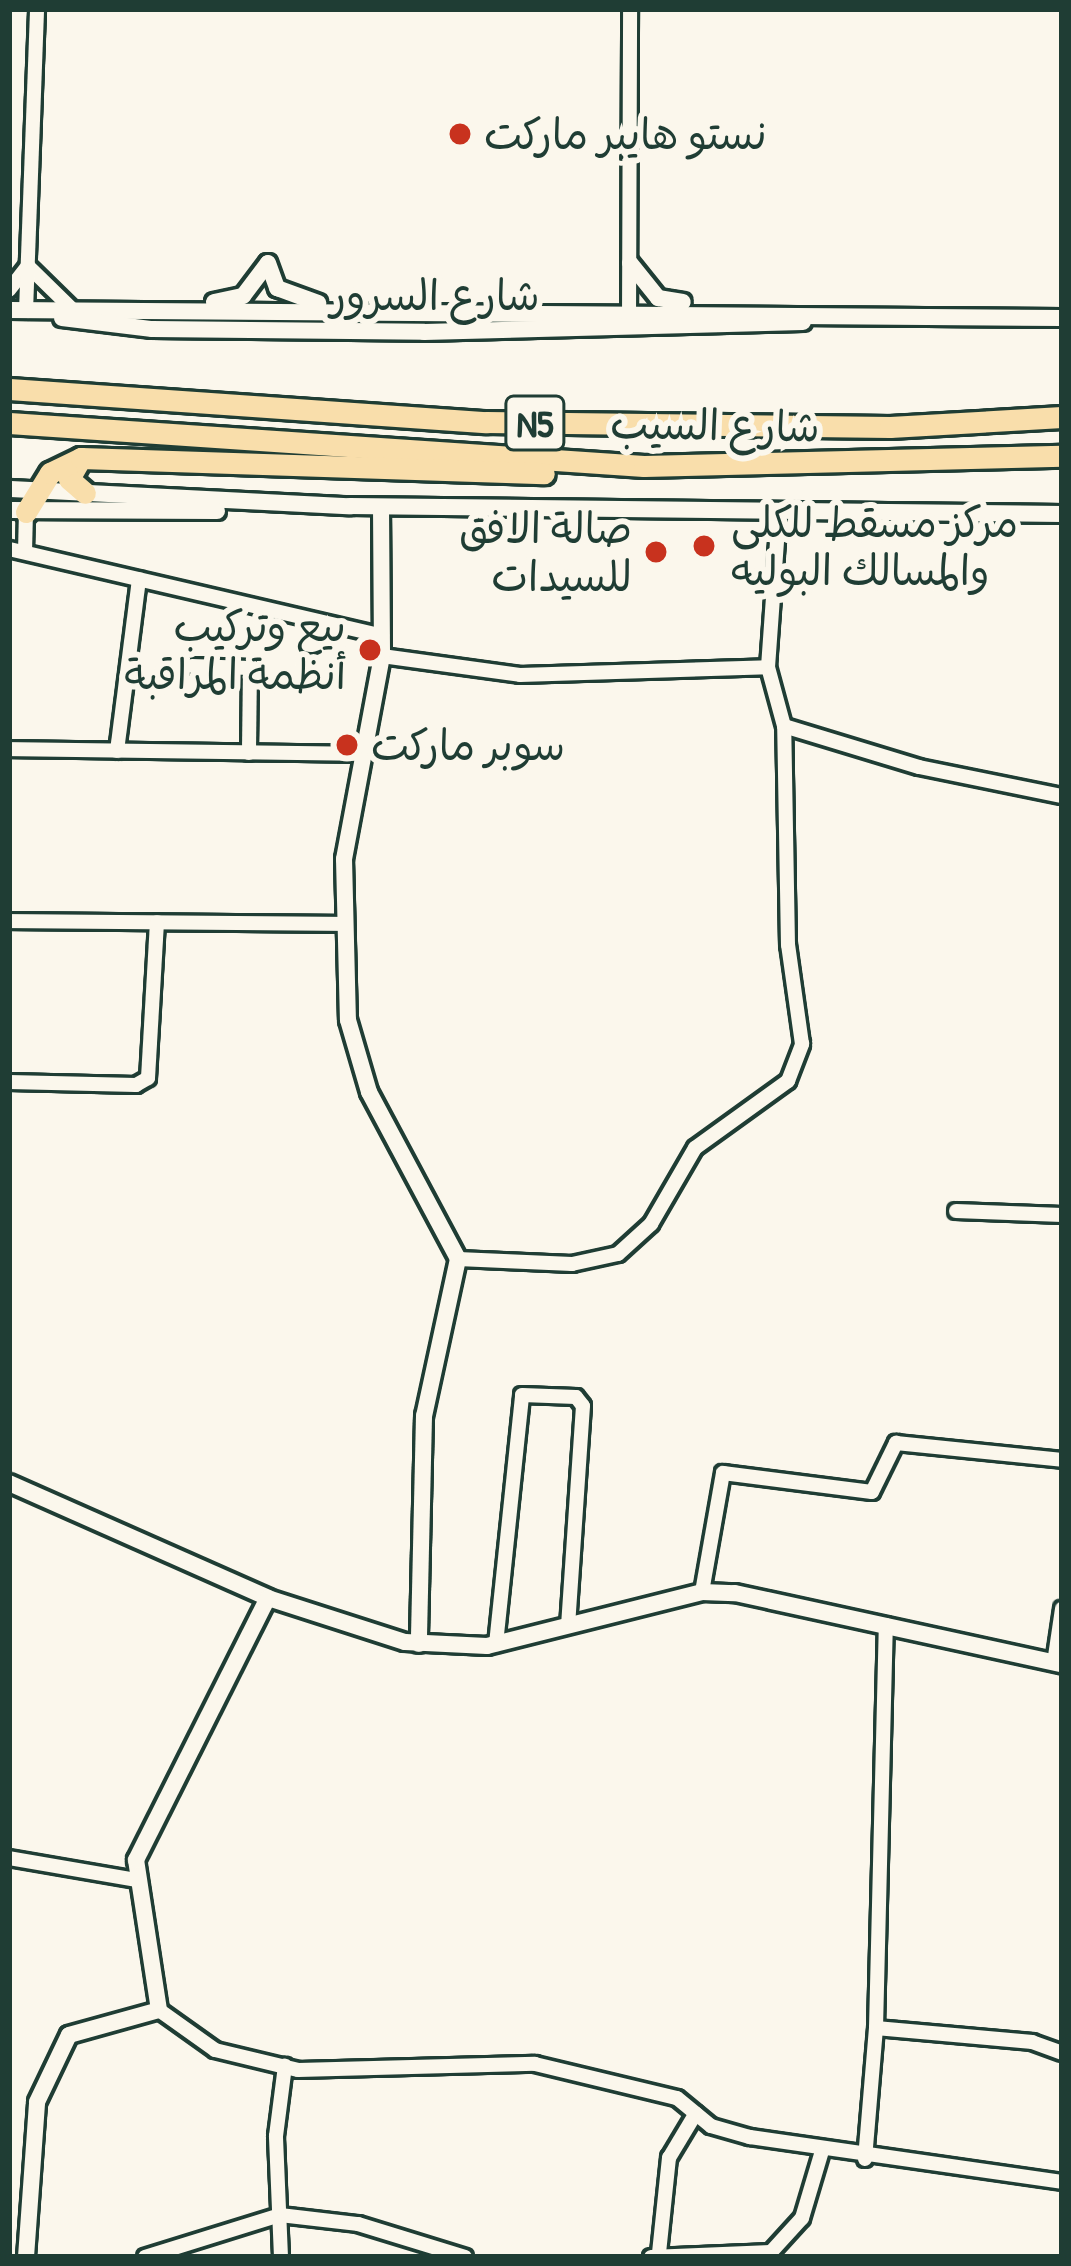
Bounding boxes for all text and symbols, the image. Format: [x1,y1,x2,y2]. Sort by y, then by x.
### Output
place label: نستو هايبر ماركت [484,109,767,159]
marker: نستو هايبر ماركت [447,121,473,147]
street label: شارع السرور [330,270,540,320]
road number: N5 [502,390,568,456]
street label: شارع السيب [610,398,820,452]
place label: مركز مسقط للكلى والمسالك البوليه [731,497,1018,596]
place label: صالة الافق للسيدات [459,503,632,602]
marker: مركز مسقط للكلى والمسالك البوليه [688,530,720,562]
marker: صالة الافق للسيدات [643,539,669,565]
place label: بيع وتركيب أنظمة المراقبة [124,601,346,700]
marker: بيع وتركيب أنظمة المراقبة [357,637,383,663]
place label: سوبر ماركت [371,720,565,770]
marker: سوبر ماركت [334,732,360,758]

